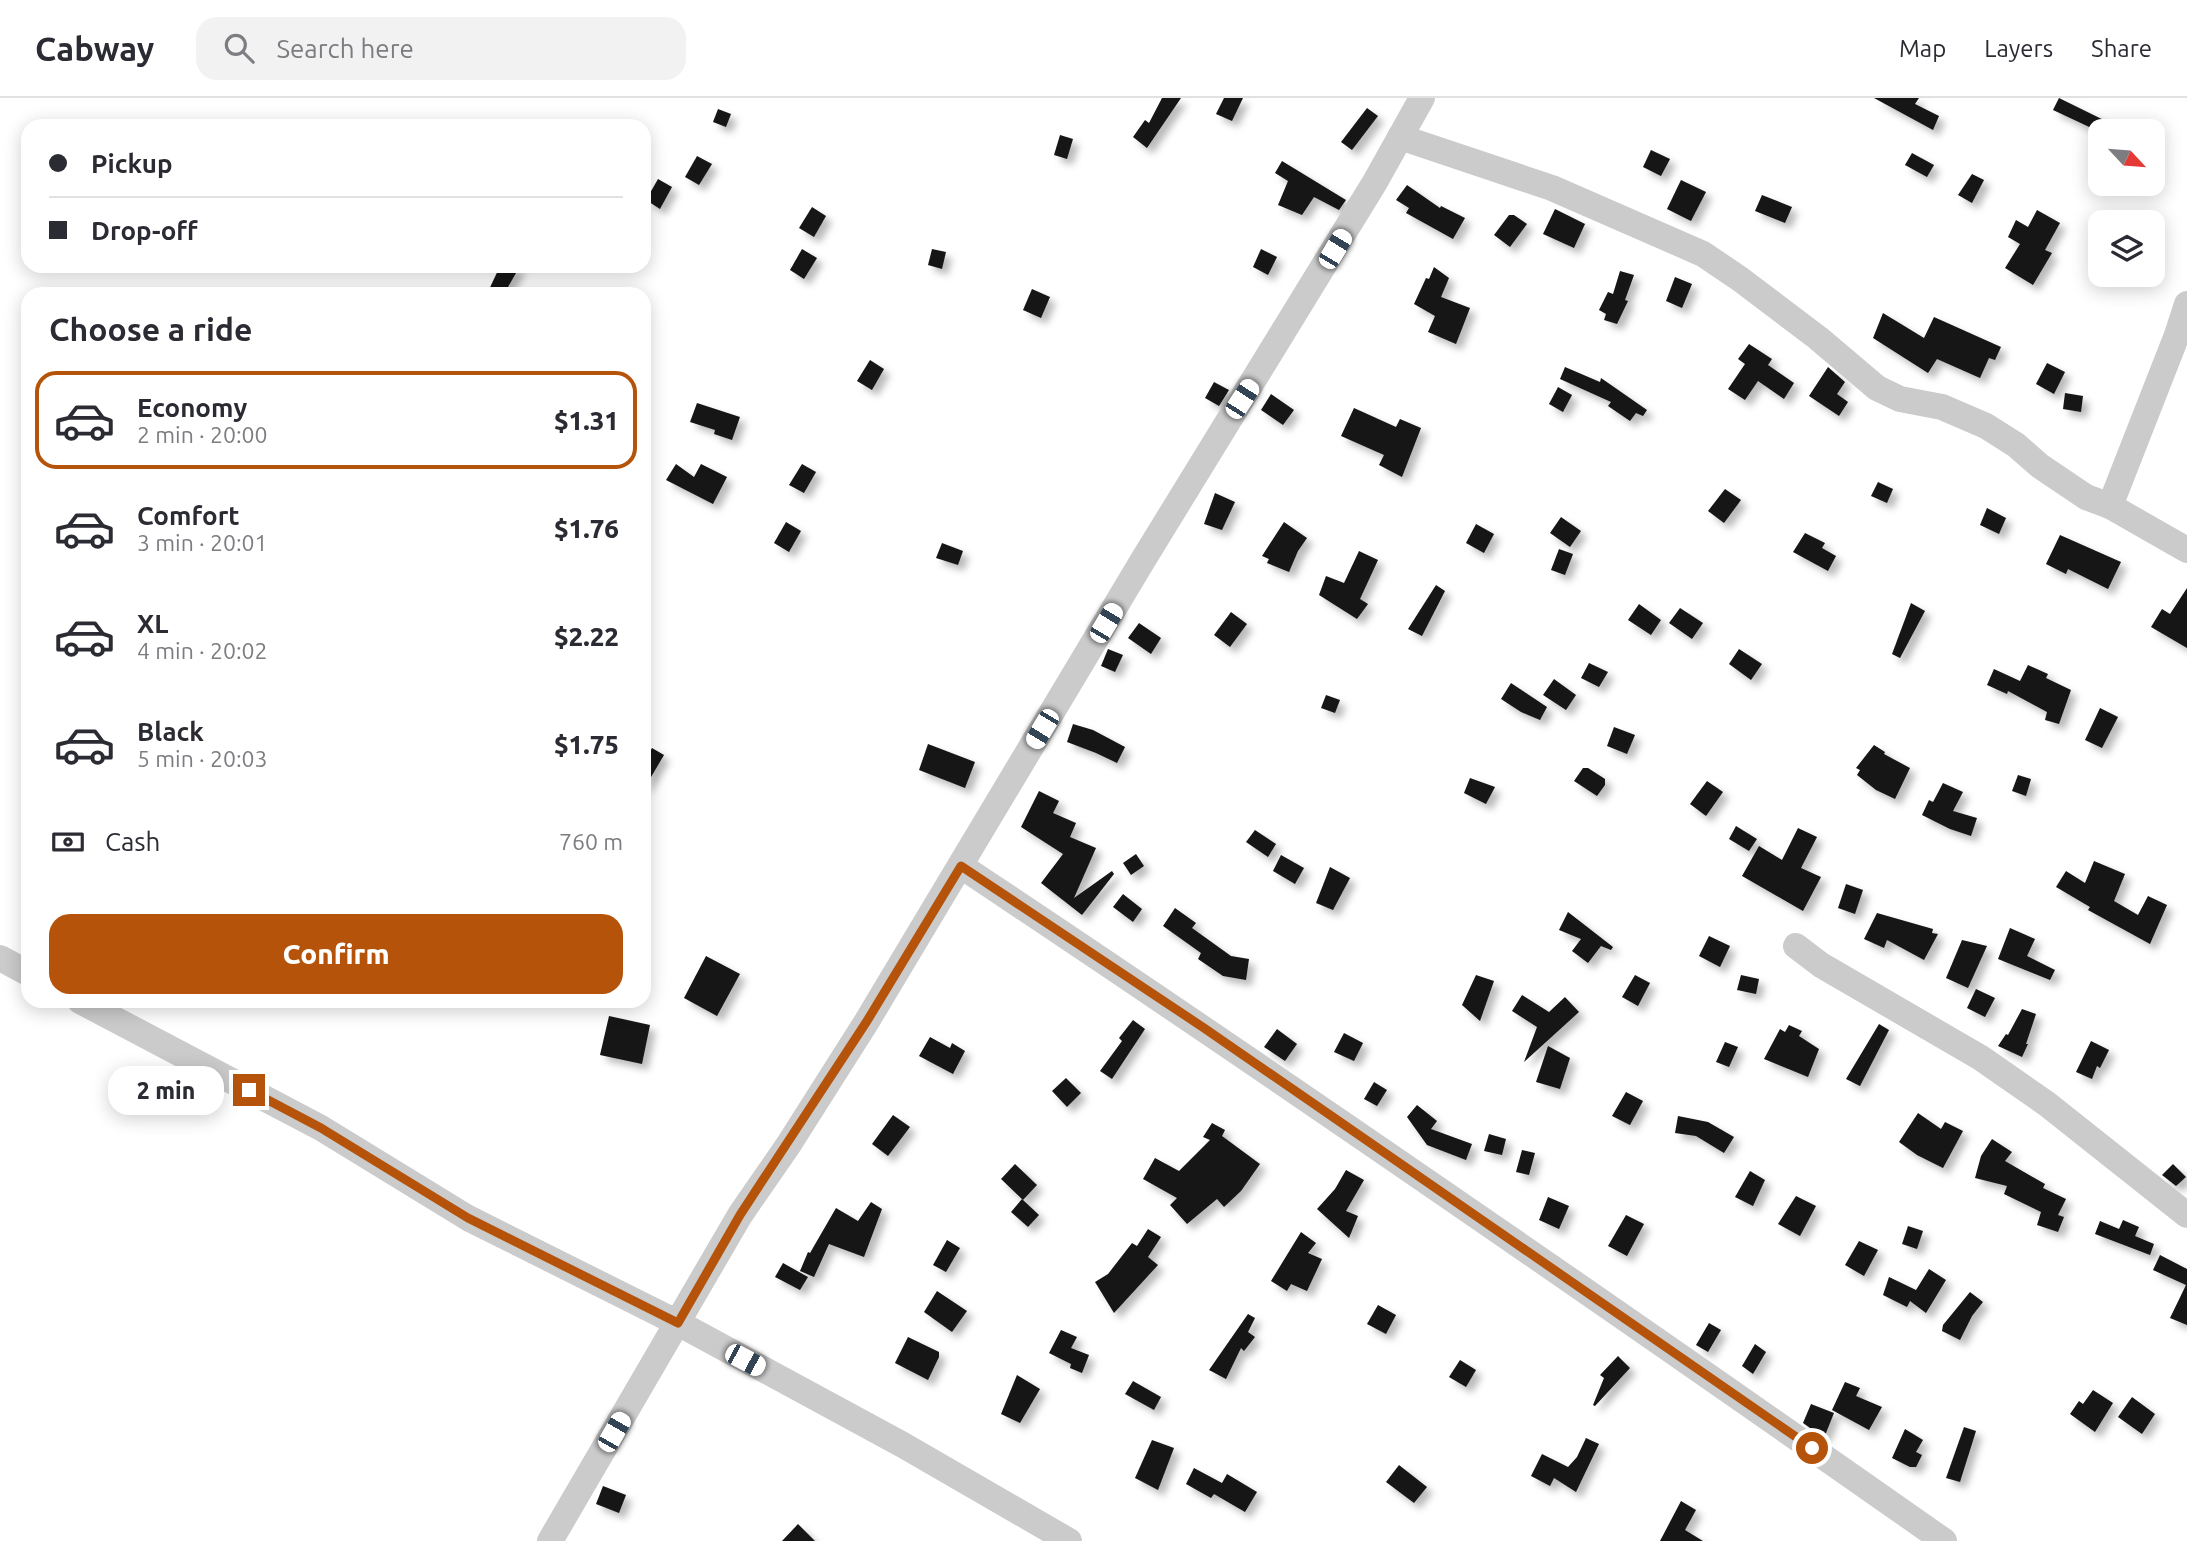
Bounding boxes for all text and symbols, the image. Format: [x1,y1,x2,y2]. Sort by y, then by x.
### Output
search box [196,17,686,80]
icon: search [220,29,258,67]
text: Cabway [35,30,154,67]
text: Search here [276,34,414,63]
text: Map [1899,35,1946,62]
text: Layers [1984,35,2053,62]
text: Share [2091,35,2152,62]
north arrow [2088,119,2165,196]
map controls [2088,119,2165,287]
text: Pickup [91,149,173,178]
button: layers [2088,210,2165,287]
text: Drop-off [91,216,198,245]
car [1316,226,1355,272]
text: Choose a ride [49,311,252,347]
car [1222,376,1263,422]
icon: car [53,389,116,452]
text: Economy [137,393,247,422]
text: $1.31 [554,406,619,435]
text: 2 min · 20:00 [137,422,268,447]
icon: car [53,497,116,560]
text: Comfort [137,501,240,530]
text: $1.76 [554,514,619,543]
text: 3 min · 20:01 [137,530,268,555]
car [1087,600,1126,646]
icon: car [53,605,116,668]
text: XL [137,609,168,638]
text: $2.22 [554,622,619,651]
text: 4 min · 20:02 [137,638,268,663]
car [1023,706,1062,752]
icon: car [53,713,116,776]
text: Black [137,717,204,746]
text: $1.75 [554,730,619,759]
text: 5 min · 20:03 [137,746,268,771]
icon: cash [49,823,87,861]
text: Cash [105,827,160,856]
text: 760 m [559,829,623,854]
button: Confirm [49,914,623,994]
callout: 2 min [109,1066,224,1114]
route end [233,1074,265,1106]
text: 2 min [137,1078,195,1103]
car [722,1341,769,1379]
car [595,1409,634,1455]
route start [1796,1432,1828,1464]

